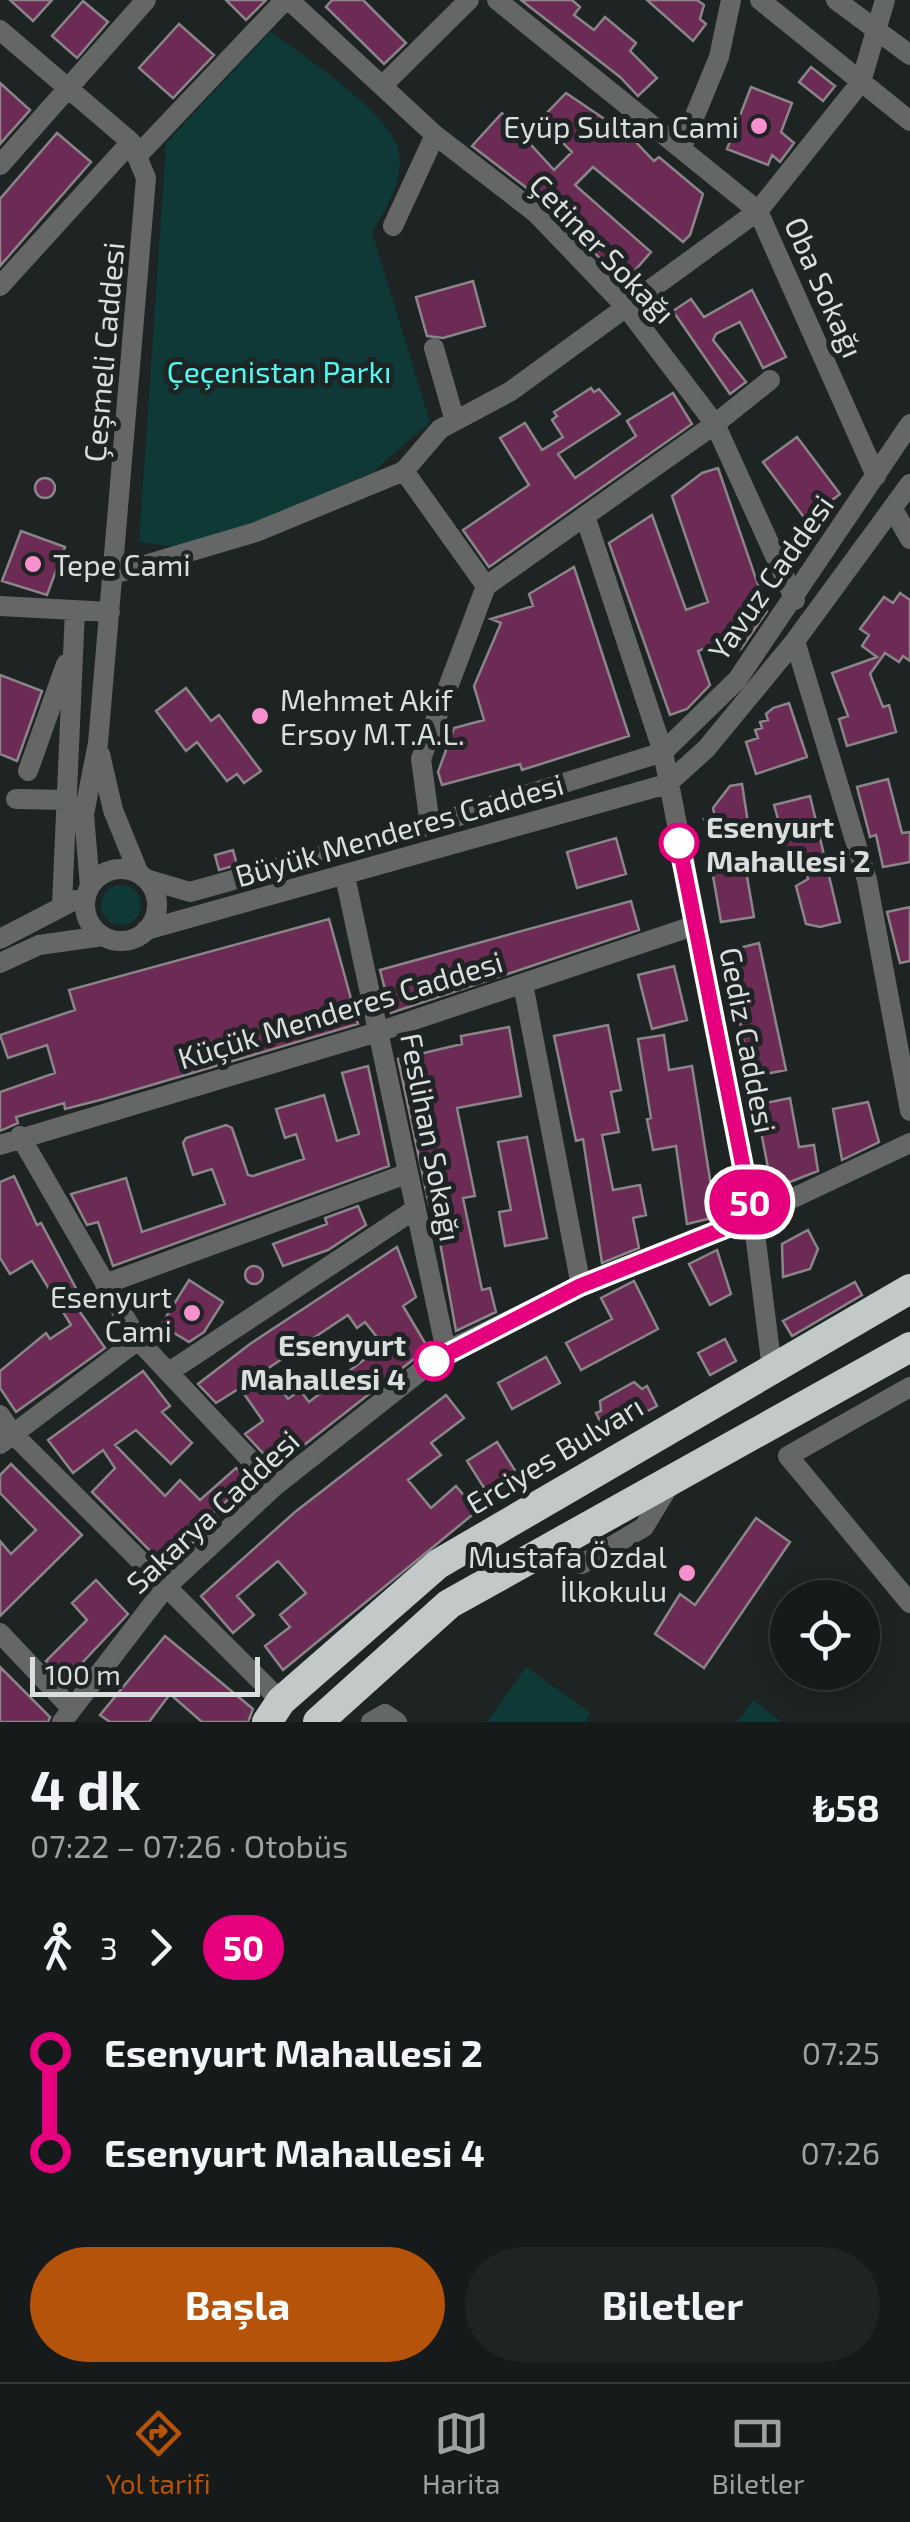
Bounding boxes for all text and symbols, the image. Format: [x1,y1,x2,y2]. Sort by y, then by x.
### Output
place label: Eyüp Sultan Cami [503,108,739,144]
marker: Eyüp Sultan Cami [748,115,770,137]
street label: Çetiner Sokağı [522,166,683,331]
street label: Oba Sokağı [778,211,872,363]
street label: Çeşmeli Caddesi [75,241,132,464]
park label: Çeçenistan Parkı [167,353,391,390]
street label: Yavuz Caddesi [700,487,840,667]
place label: Tepe Cami [53,546,191,582]
marker: Tepe Cami [22,553,44,575]
place label: Mehmet Akif Ersoy M.T.A.L. [280,681,465,751]
marker: Mehmet Akif Ersoy M.T.A.L. [249,705,271,727]
street label: Büyük Menderes Caddesi [231,765,567,893]
place label: Esenyurt Mahallesi 2 [706,808,870,878]
marker: Esenyurt Mahallesi 2 [660,824,698,862]
street label: Küçük Menderes Caddesi [173,942,507,1077]
street label: Gediz Caddesi [713,944,785,1136]
street label: Feslihan Sokağı [394,1030,470,1244]
line badge: 50 [705,1170,795,1234]
text: 50 [729,1181,771,1223]
place label: Esenyurt Cami [50,1278,172,1348]
marker: Esenyurt Cami [181,1302,203,1324]
place label: Esenyurt Mahallesi 4 [240,1326,406,1396]
marker: Esenyurt Mahallesi 4 [415,1342,453,1380]
street label: Erciyes Bulvarı [459,1387,649,1521]
street label: Sakarya Caddesi [118,1422,306,1600]
place label: Mustafa Özdal İlkokulu [468,1538,667,1608]
marker: Mustafa Özdal İlkokulu [676,1562,698,1584]
map controls [770,1580,880,1690]
button: locate [770,1580,880,1690]
scale bar [30,1652,260,1696]
text: 100 m [45,1657,121,1691]
text: 4 dk [30,1755,141,1821]
text: ₺58 [813,1784,880,1830]
text: 07:22 – 07:26 · Otobüs [30,1826,348,1864]
icon: walk [30,1920,85,1975]
icon: forward [133,1920,188,1975]
text: 50 [223,1926,264,1968]
text: 3 [100,1928,118,1966]
text: Esenyurt Mahallesi 2 [104,2029,483,2075]
text: 07:25 [802,2033,880,2071]
text: Esenyurt Mahallesi 4 [104,2129,485,2175]
text: 07:26 [800,2133,880,2171]
button: Başla [30,2247,445,2362]
button: Biletler [465,2247,880,2362]
tab: Yol tarifi [106,2406,211,2500]
tab: Harita [422,2406,500,2500]
tab: Biletler [711,2406,804,2500]

